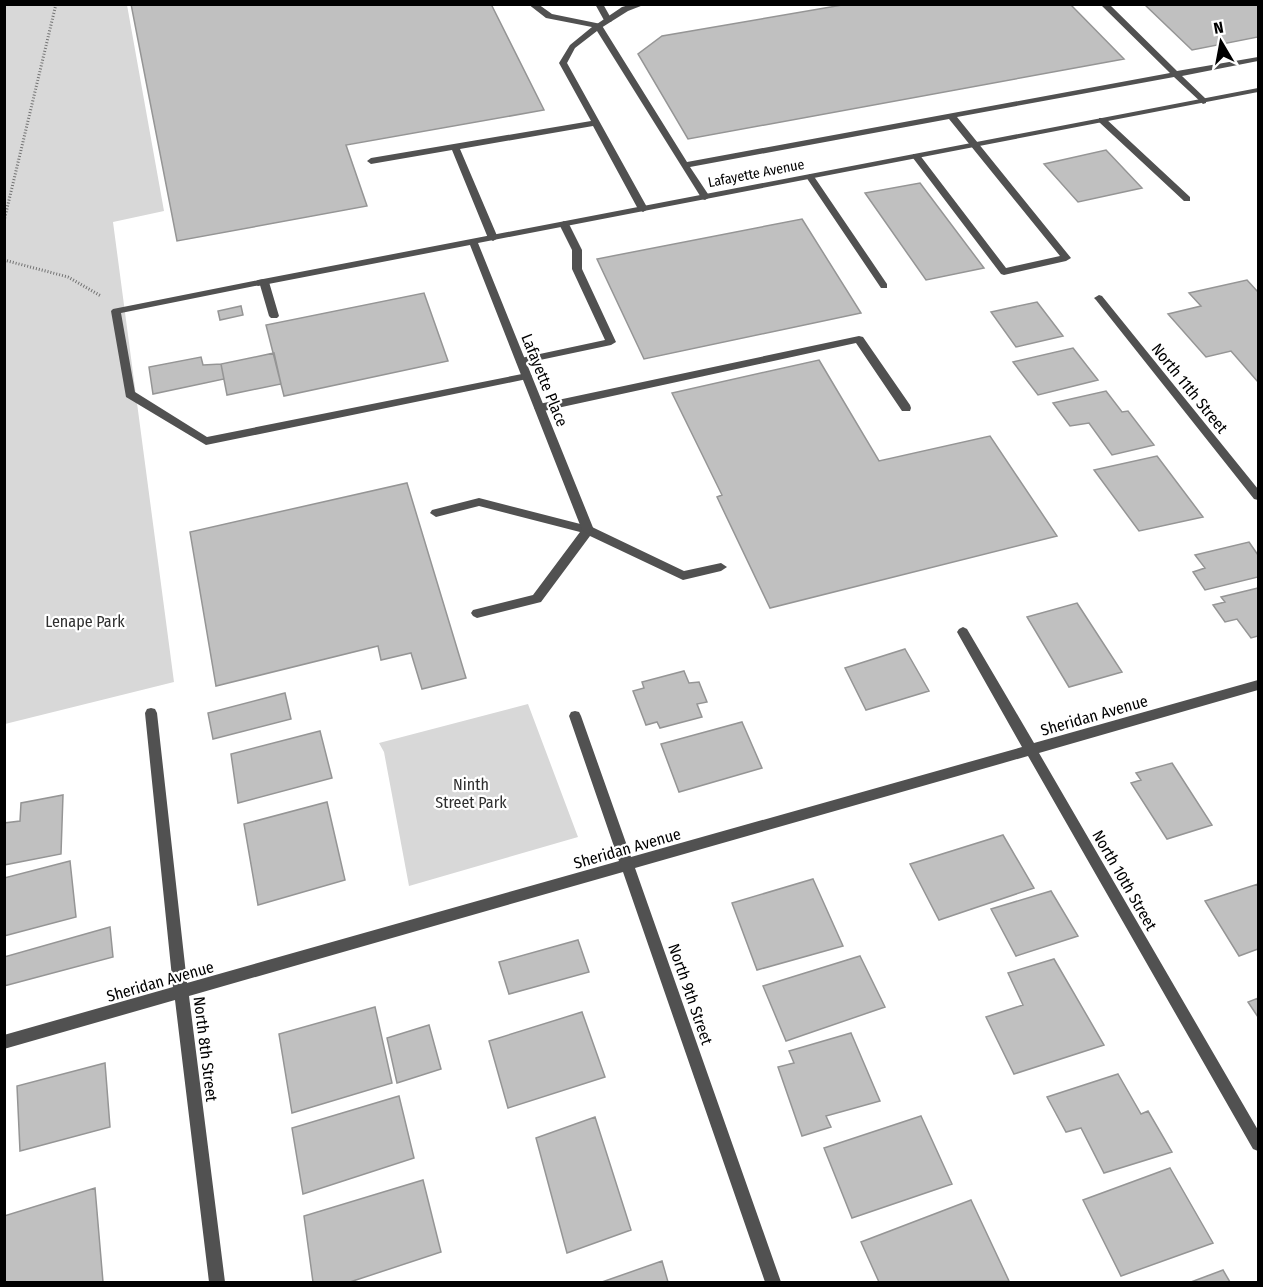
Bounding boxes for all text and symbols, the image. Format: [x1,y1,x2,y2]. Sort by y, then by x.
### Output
north arrow [1191,12,1251,72]
text: N [1212,18,1225,38]
street label: Lafayette Avenue [706,156,806,191]
street label: Lafayette Place [517,331,572,429]
street label: North 11th Street [1148,340,1232,438]
park label: Lenape Park [45,612,125,631]
street label: Sheridan Avenue [1038,691,1150,740]
park label: Ninth Street Park [435,775,507,812]
street label: Sheridan Avenue [571,824,683,873]
street label: North 10th Street [1088,827,1161,934]
street label: North 9th Street [664,941,717,1048]
street label: Sheridan Avenue [104,957,216,1006]
street label: North 8th Street [190,995,221,1104]

